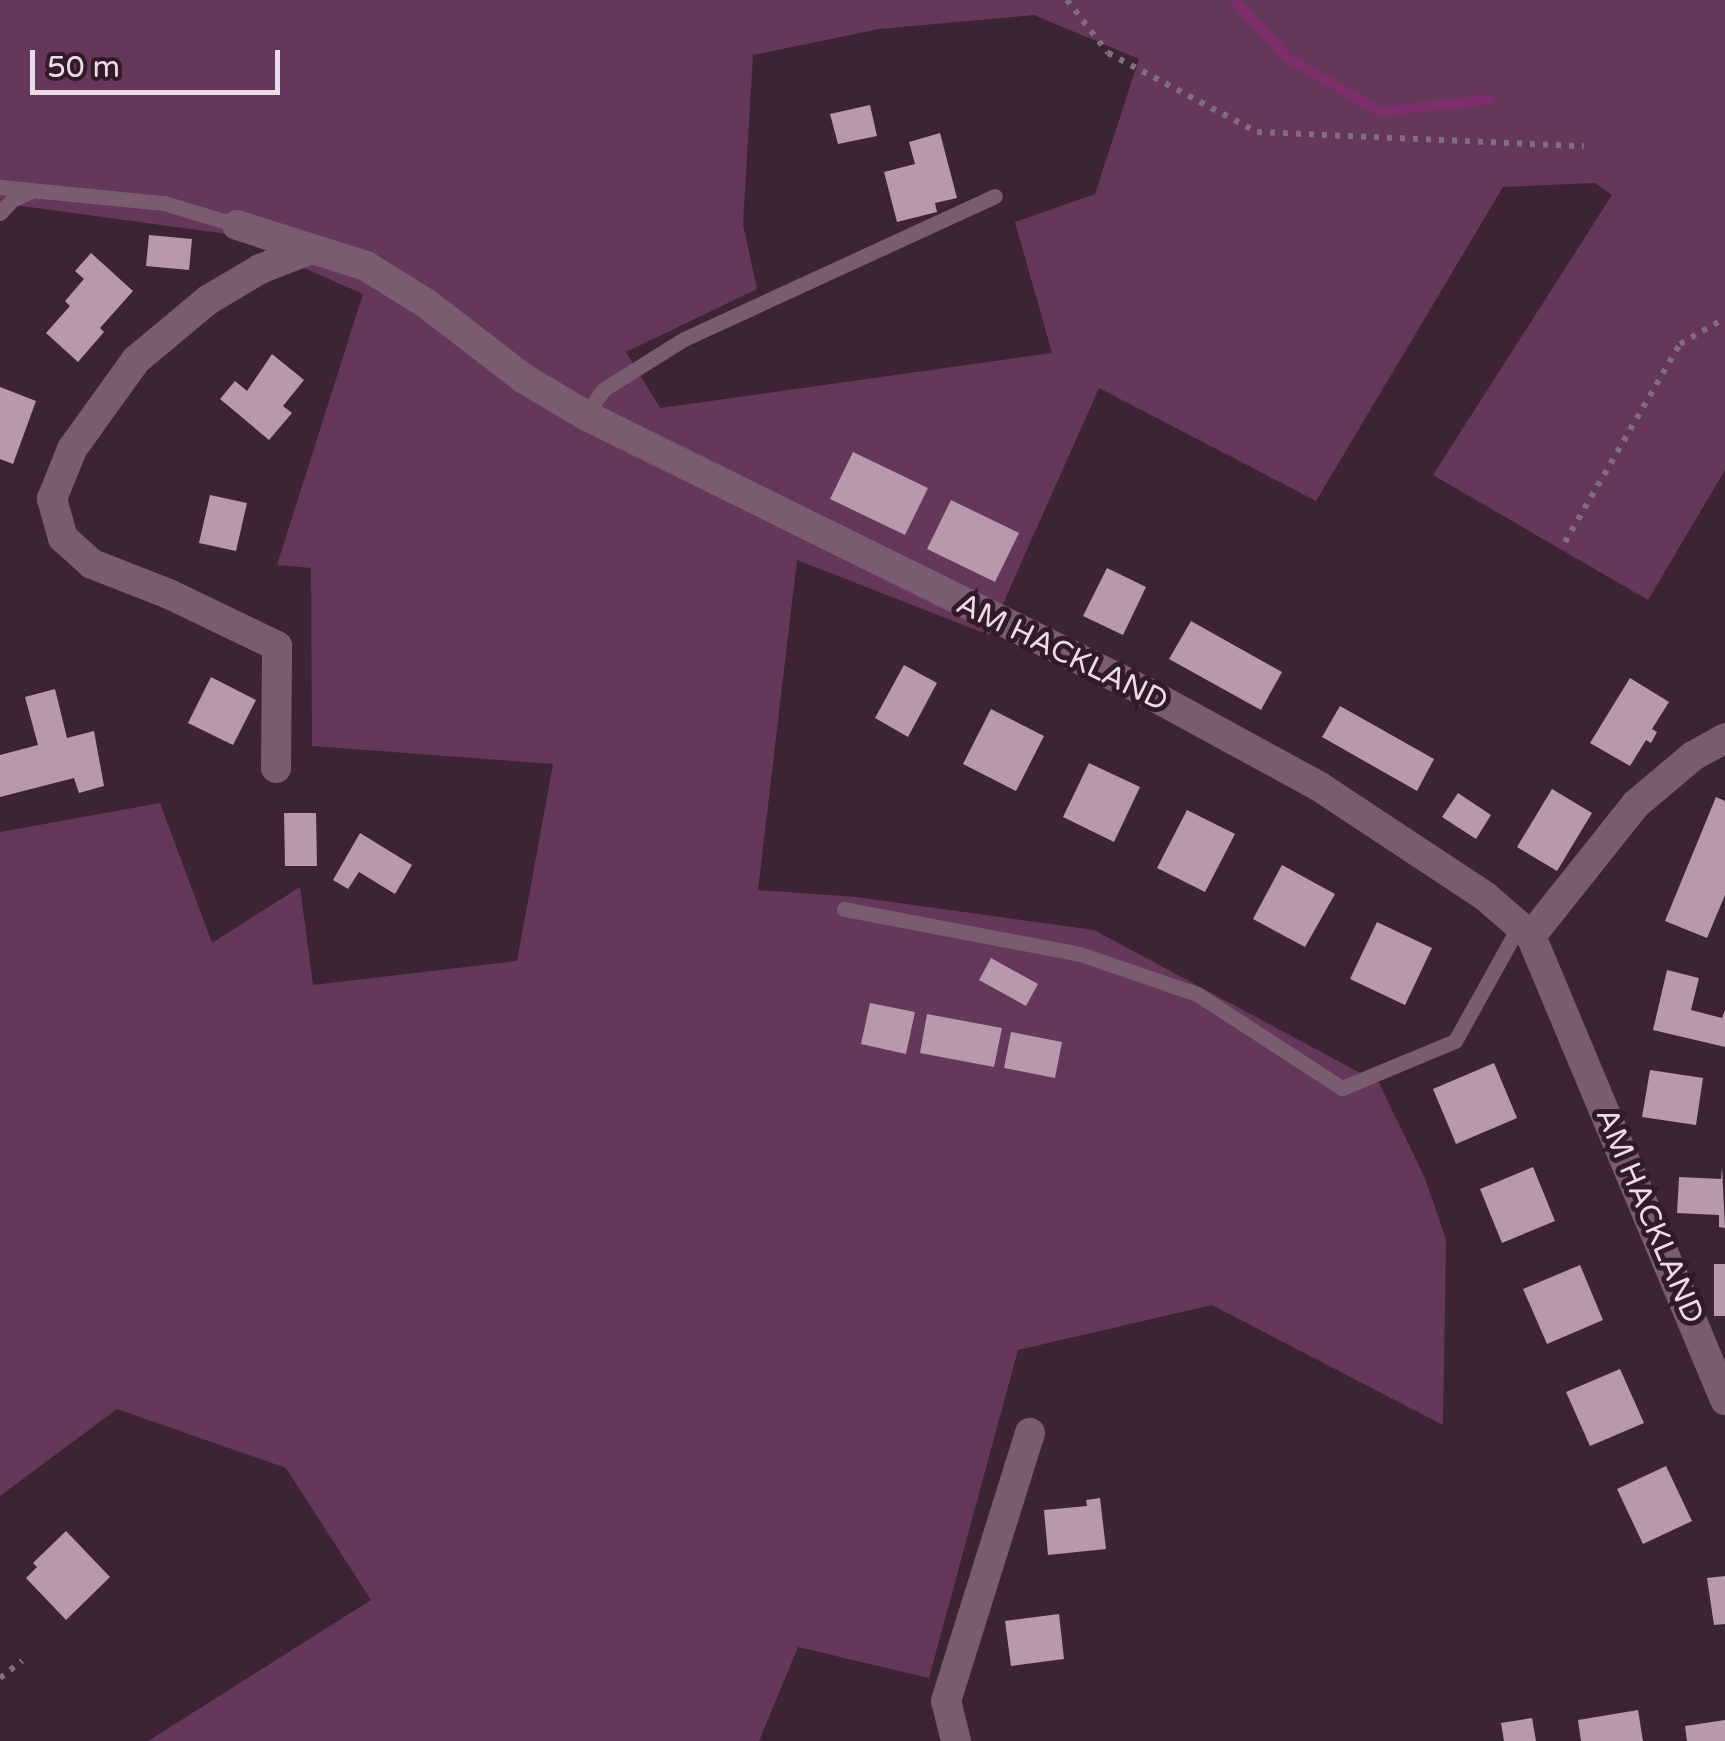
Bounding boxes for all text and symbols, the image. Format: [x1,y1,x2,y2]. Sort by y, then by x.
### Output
scale bar [35,30,285,92]
text: 50 m [47,49,120,86]
street label: AM HACKLAND [951,586,1173,720]
street label: AM HACKLAND [1587,1103,1711,1329]

